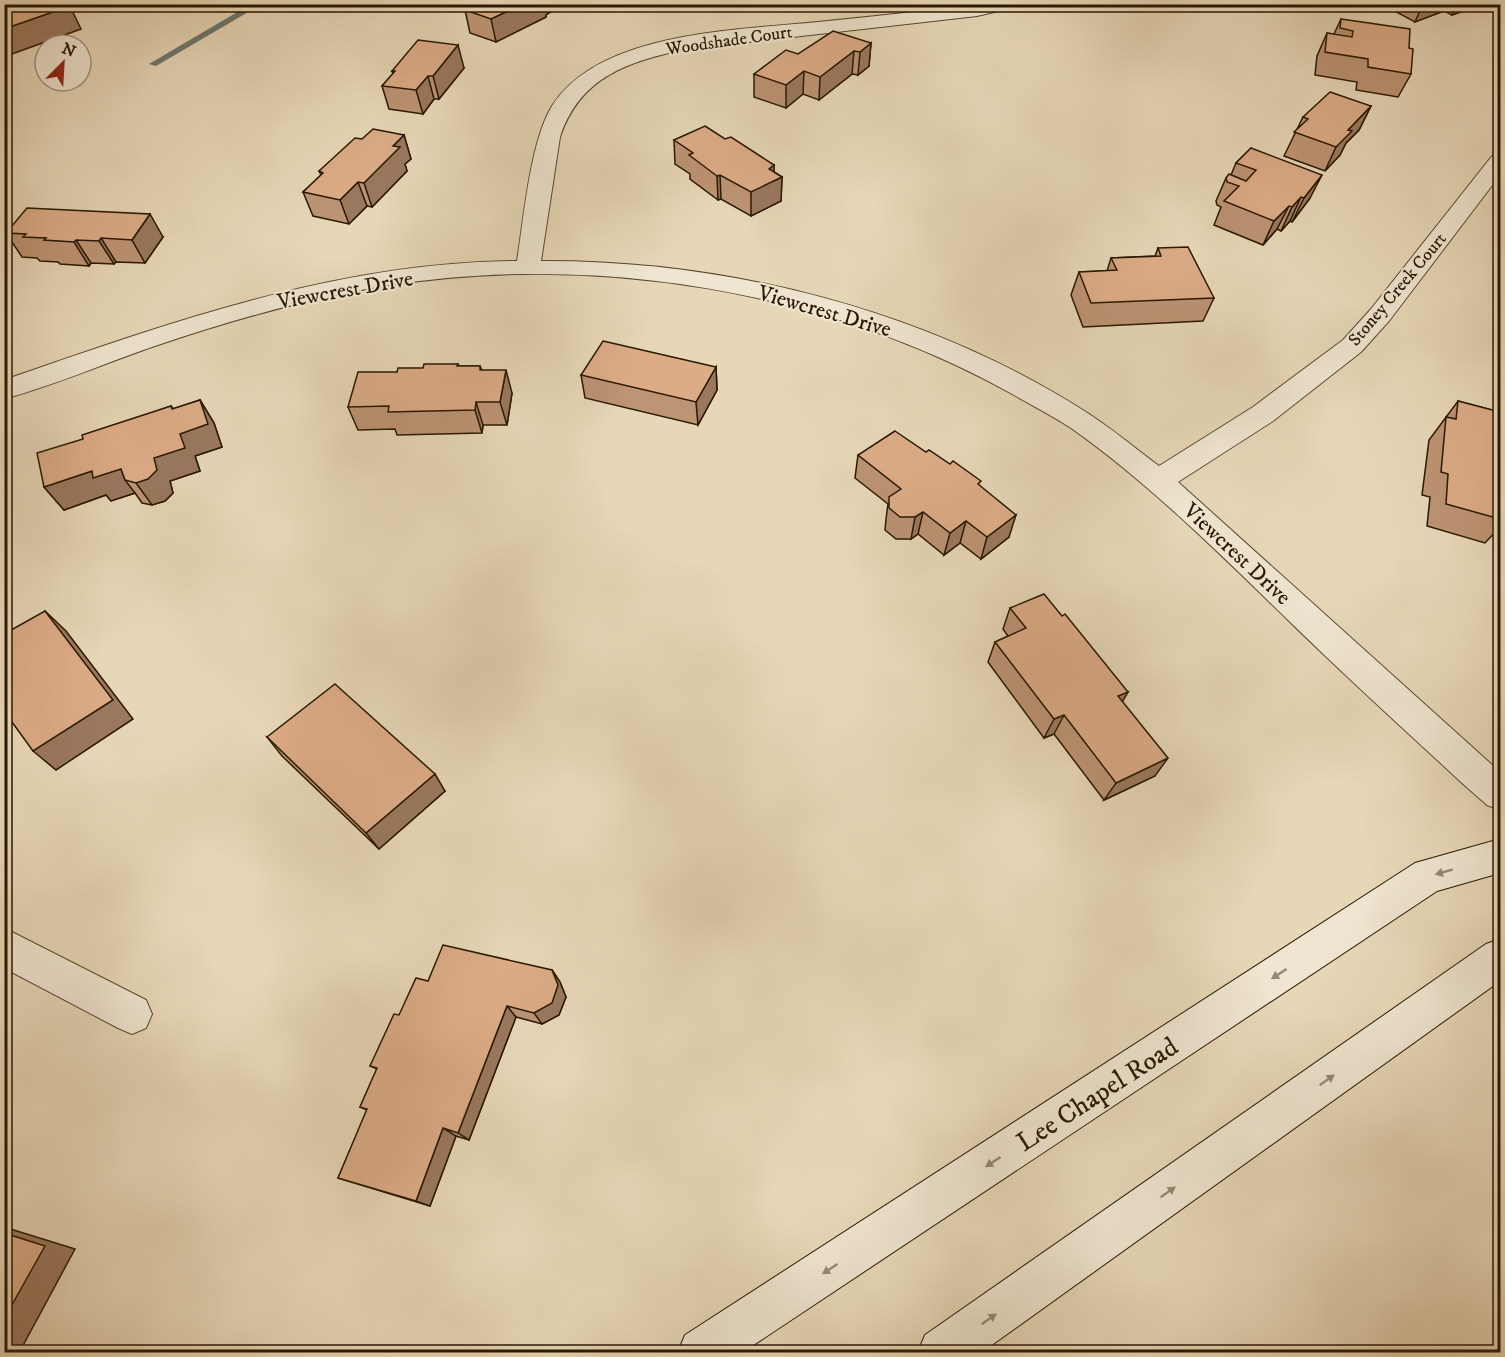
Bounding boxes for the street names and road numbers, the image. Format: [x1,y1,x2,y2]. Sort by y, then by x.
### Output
street label: Woodshade Court [664,21,794,61]
street label: Stoney Creek Court [1344,228,1452,351]
street label: Viewcrest Drive [274,265,415,316]
street label: Viewcrest Drive [754,279,894,343]
street label: Viewcrest Drive [1177,497,1296,611]
street label: Lee Chapel Road [1010,1030,1185,1160]

